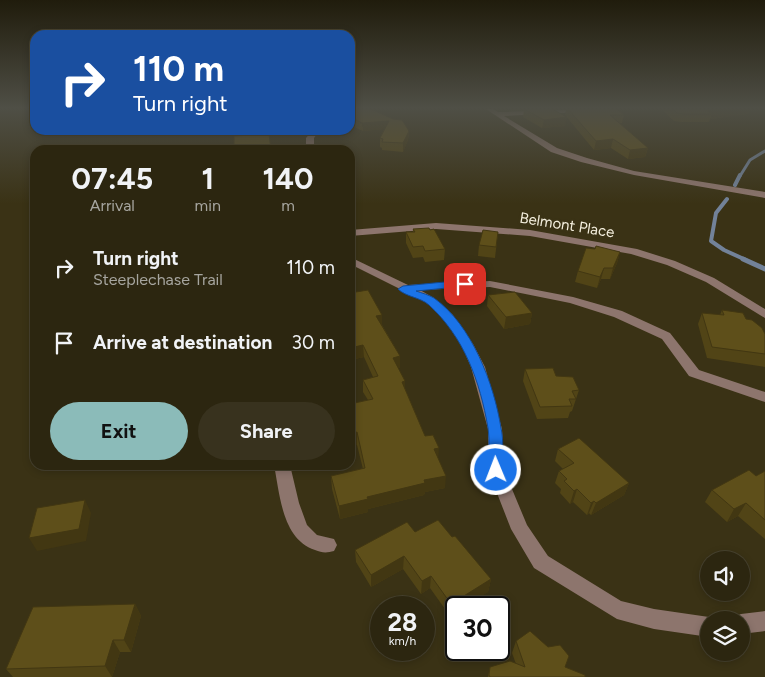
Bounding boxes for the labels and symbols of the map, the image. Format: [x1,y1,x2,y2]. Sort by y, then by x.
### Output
street label: Belmont Place [518,209,616,241]
pin [444,263,486,305]
position arrow [469,443,521,495]
speed limit sign: 30 [445,596,510,661]

